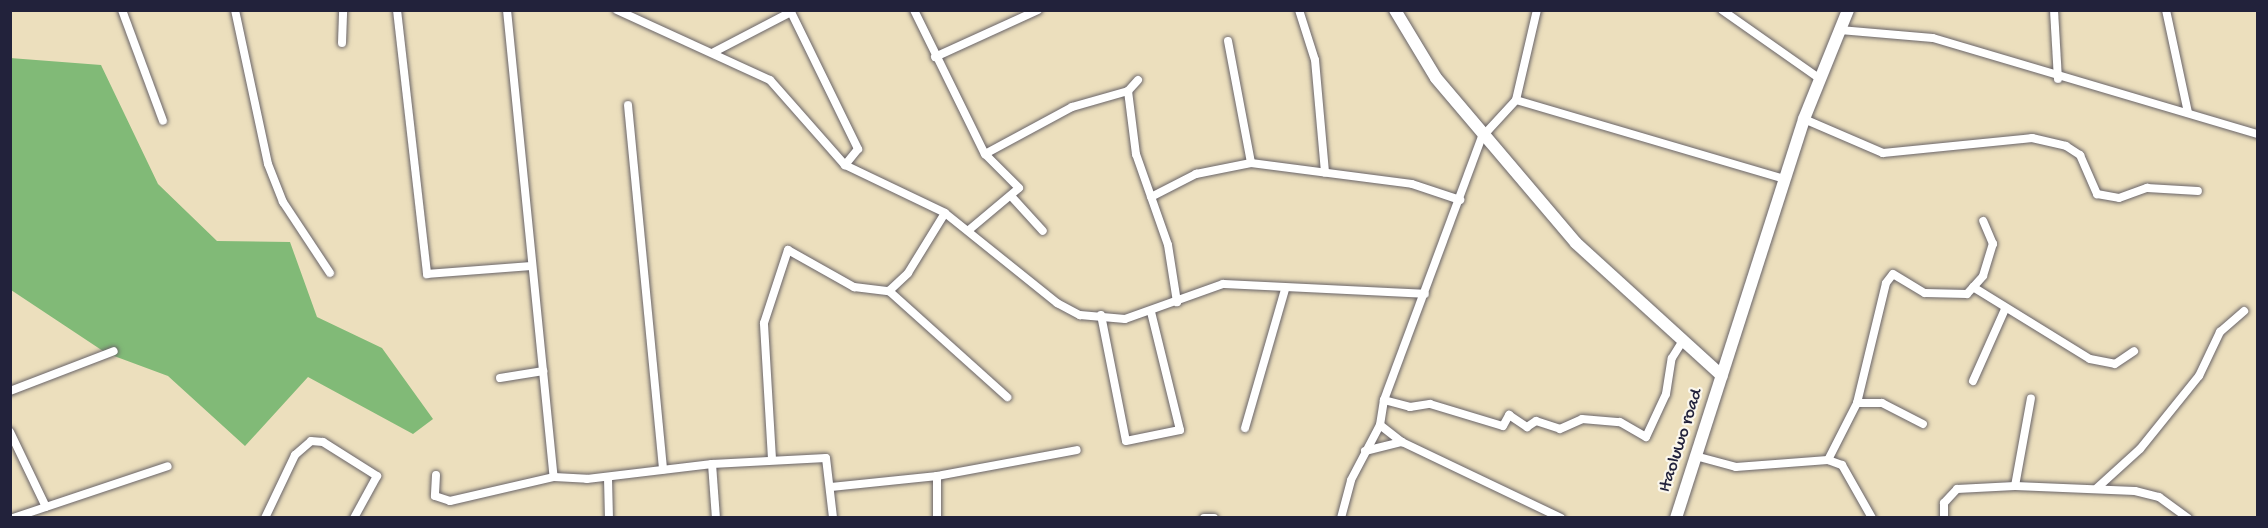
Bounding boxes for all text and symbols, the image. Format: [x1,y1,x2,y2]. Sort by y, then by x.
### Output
street label: Itaoluwo road [1655,387,1709,495]

